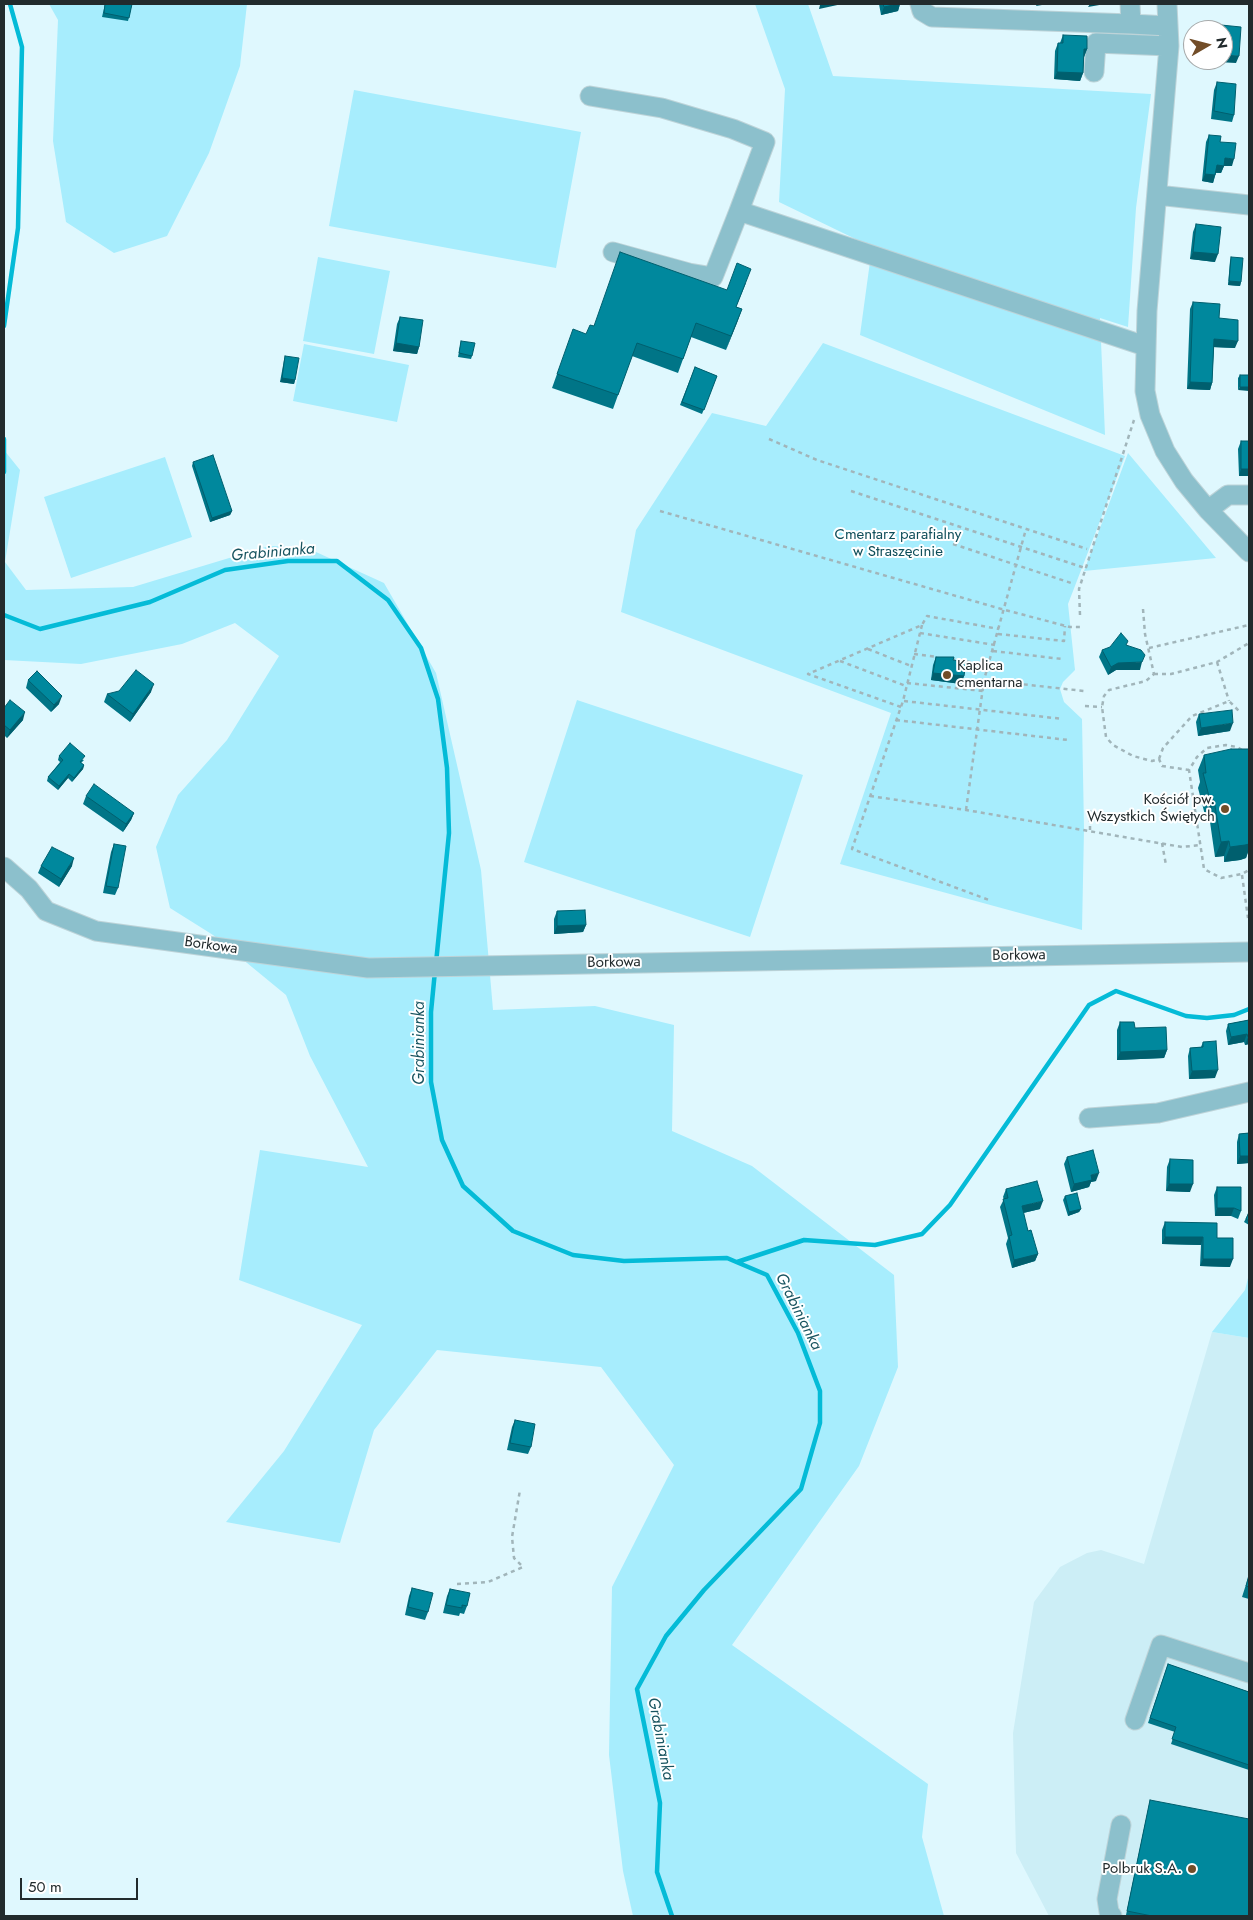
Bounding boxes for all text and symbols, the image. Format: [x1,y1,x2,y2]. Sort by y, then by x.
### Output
north arrow [1183,20,1233,70]
text: N [1211,36,1233,50]
park label: Cmentarz parafialny w Straszęcinie [835,526,961,561]
water label: Grabinianka [230,540,316,566]
place label: Kaplica cmentarna [957,657,1023,692]
marker: Kaplica cmentarna [941,669,953,681]
place label: Kościół pw. Wszystkich Świętych [1087,791,1215,826]
marker: Kościół pw. Wszystkich Świętych [1219,803,1231,815]
street label: Borkowa [183,933,239,959]
street label: Borkowa [992,947,1046,965]
street label: Borkowa [587,954,641,972]
water label: Grabinianka [410,1001,430,1085]
water label: Grabinianka [770,1270,826,1354]
water label: Grabinianka [643,1696,677,1782]
place label: Polbruk S.A. [1102,1860,1182,1878]
marker: Polbruk S.A. [1186,1863,1198,1875]
scale bar [22,1868,140,1900]
text: 50 m [28,1876,62,1898]

